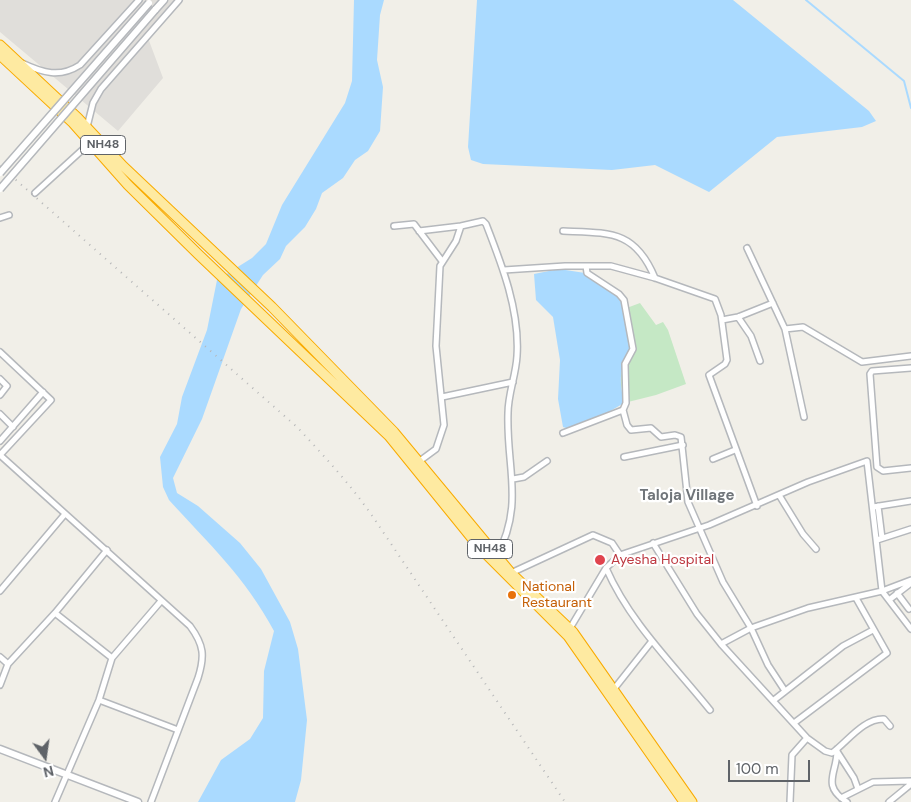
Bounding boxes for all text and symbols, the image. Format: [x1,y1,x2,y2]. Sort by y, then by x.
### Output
road number: NH48 [80,136,126,154]
district label: Taloja Village [639,487,735,505]
road number: NH48 [468,540,512,558]
place label: Ayesha Hospital [611,552,714,568]
marker: Ayesha Hospital [593,553,607,567]
place label: National Restaurant [522,579,592,612]
marker: National Restaurant [506,589,518,601]
north arrow [20,732,70,782]
scale bar [731,750,814,782]
text: 100 m [736,759,779,779]
text: N [41,762,56,782]

